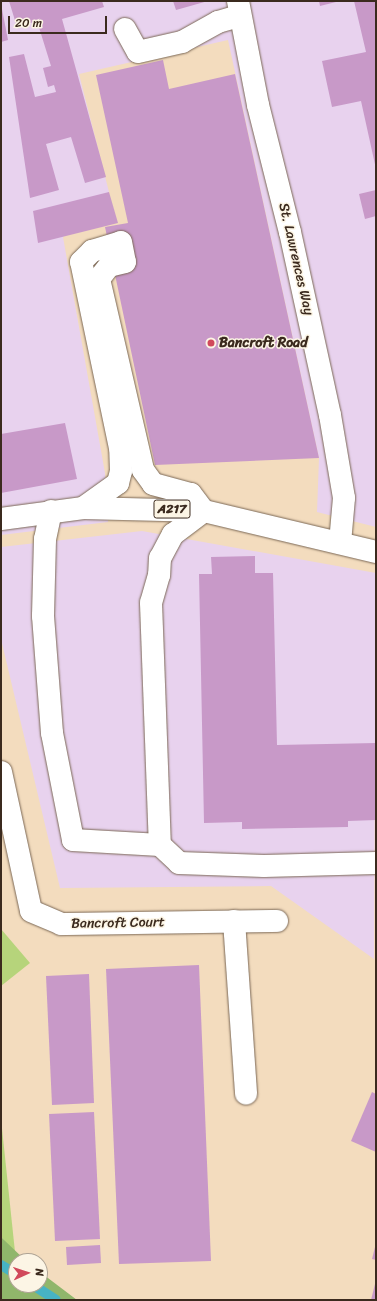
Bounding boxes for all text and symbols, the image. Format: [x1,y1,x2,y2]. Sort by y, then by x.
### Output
scale bar [10,8,109,34]
text: 20 m [15,12,42,34]
street label: St. Lawrences Way [275,201,317,317]
place label: Bancroft Road [219,335,308,351]
marker: Bancroft Road [206,338,216,348]
road number: A217 [153,498,191,520]
street label: Bancroft Court [71,914,165,932]
north arrow [8,1253,48,1293]
text: N [30,1268,49,1277]

